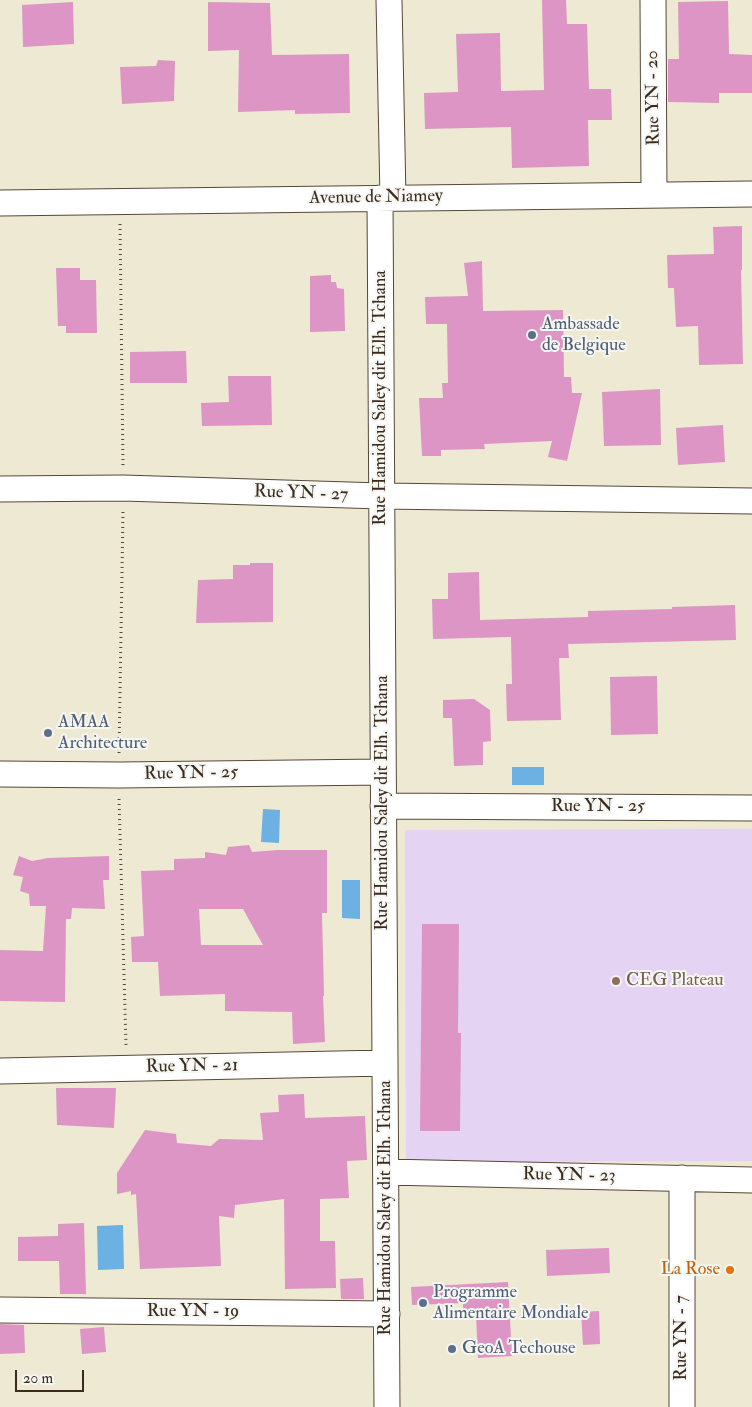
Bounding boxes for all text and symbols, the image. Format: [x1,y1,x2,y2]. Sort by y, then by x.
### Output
street label: Rue YN - 20 [642,50,666,146]
street label: Avenue de Niamey [309,186,443,210]
street label: Rue Hamidou Saley dit Elh. Tchana [370,270,392,526]
place label: Ambassade de Belgique [542,314,626,356]
marker: Ambassade de Belgique [526,329,538,341]
street label: Rue YN - 27 [253,482,349,506]
street label: Rue Hamidou Saley dit Elh. Tchana [372,675,394,931]
place label: AMAA Architecture [58,712,147,754]
marker: AMAA Architecture [42,727,54,739]
street label: Rue YN - 25 [144,762,238,786]
street label: Rue YN - 25 [551,796,645,818]
place label: CEG Plateau [626,970,724,992]
marker: CEG Plateau [610,975,622,987]
street label: Rue YN - 21 [146,1055,238,1079]
street label: Rue Hamidou Saley dit Elh. Tchana [375,1080,397,1336]
street label: Rue YN - 23 [522,1164,616,1188]
place label: La Rose [661,1259,720,1281]
marker: La Rose [724,1264,736,1276]
place label: Programme Alimentaire Mondiale [433,1282,589,1325]
street label: Rue YN - 7 [671,1295,693,1381]
marker: Programme Alimentaire Mondiale [417,1297,429,1309]
street label: Rue YN - 19 [147,1301,239,1323]
place label: GeoA Techouse [462,1338,576,1360]
marker: GeoA Techouse [446,1343,458,1355]
scale bar [18,1360,86,1392]
text: 20 m [23,1369,53,1388]

